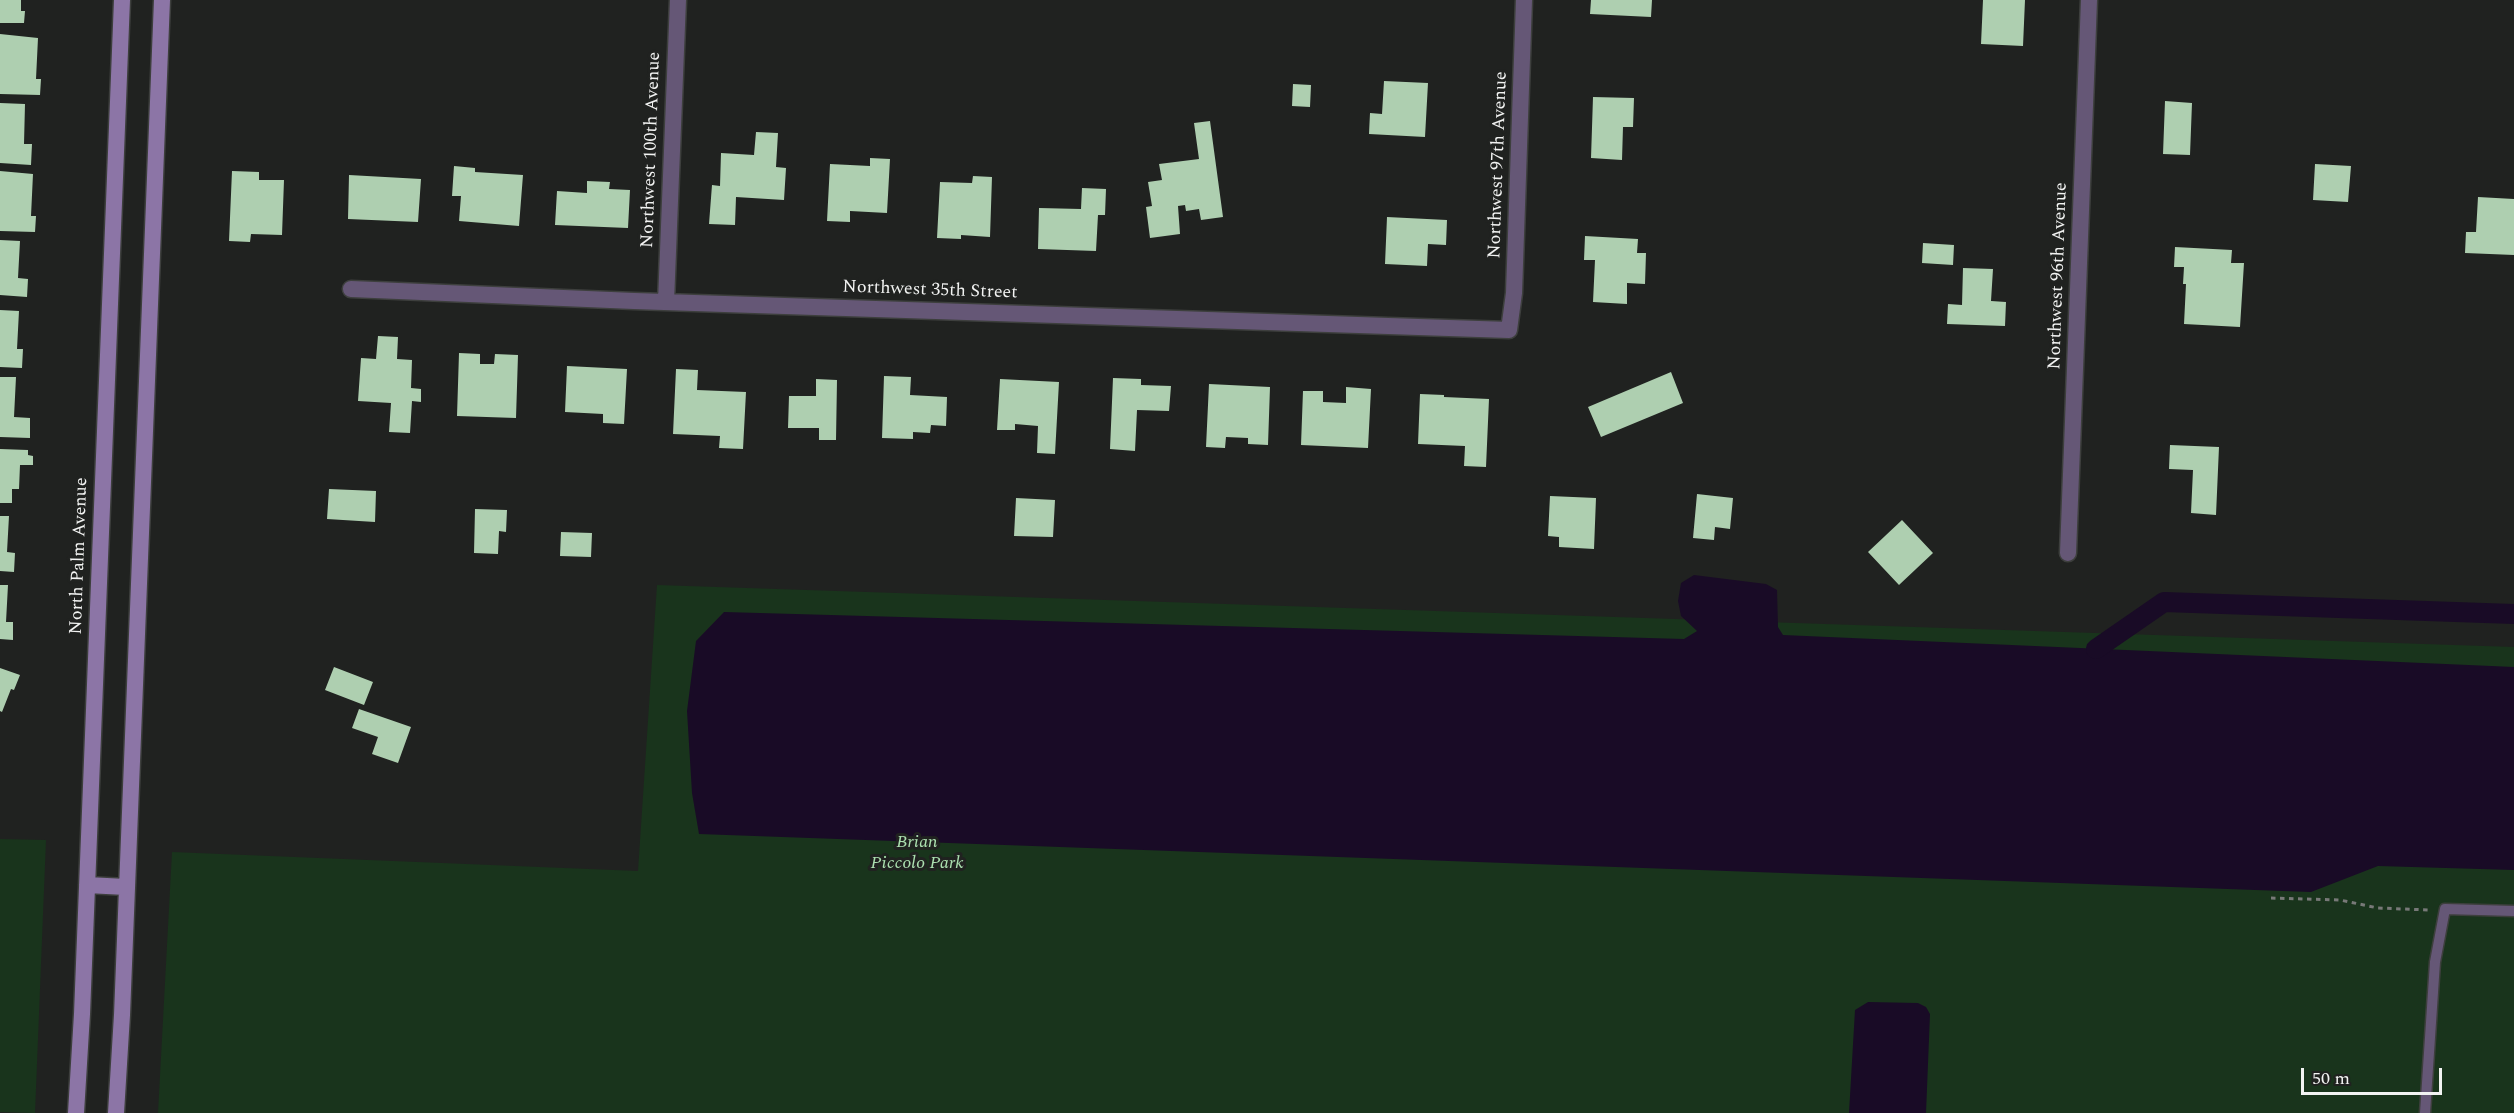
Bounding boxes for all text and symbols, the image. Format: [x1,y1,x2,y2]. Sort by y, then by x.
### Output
street label: Northwest 100th Avenue [638,51,666,249]
street label: Northwest 97th Avenue [1485,71,1513,259]
street label: Northwest 96th Avenue [2045,182,2073,370]
street label: Northwest 35th Street [842,277,1018,305]
street label: North Palm Avenue [66,477,94,635]
park label: Brian Piccolo Park [870,832,964,874]
scale bar [2304,1056,2445,1094]
text: 50 m [2312,1065,2350,1092]

